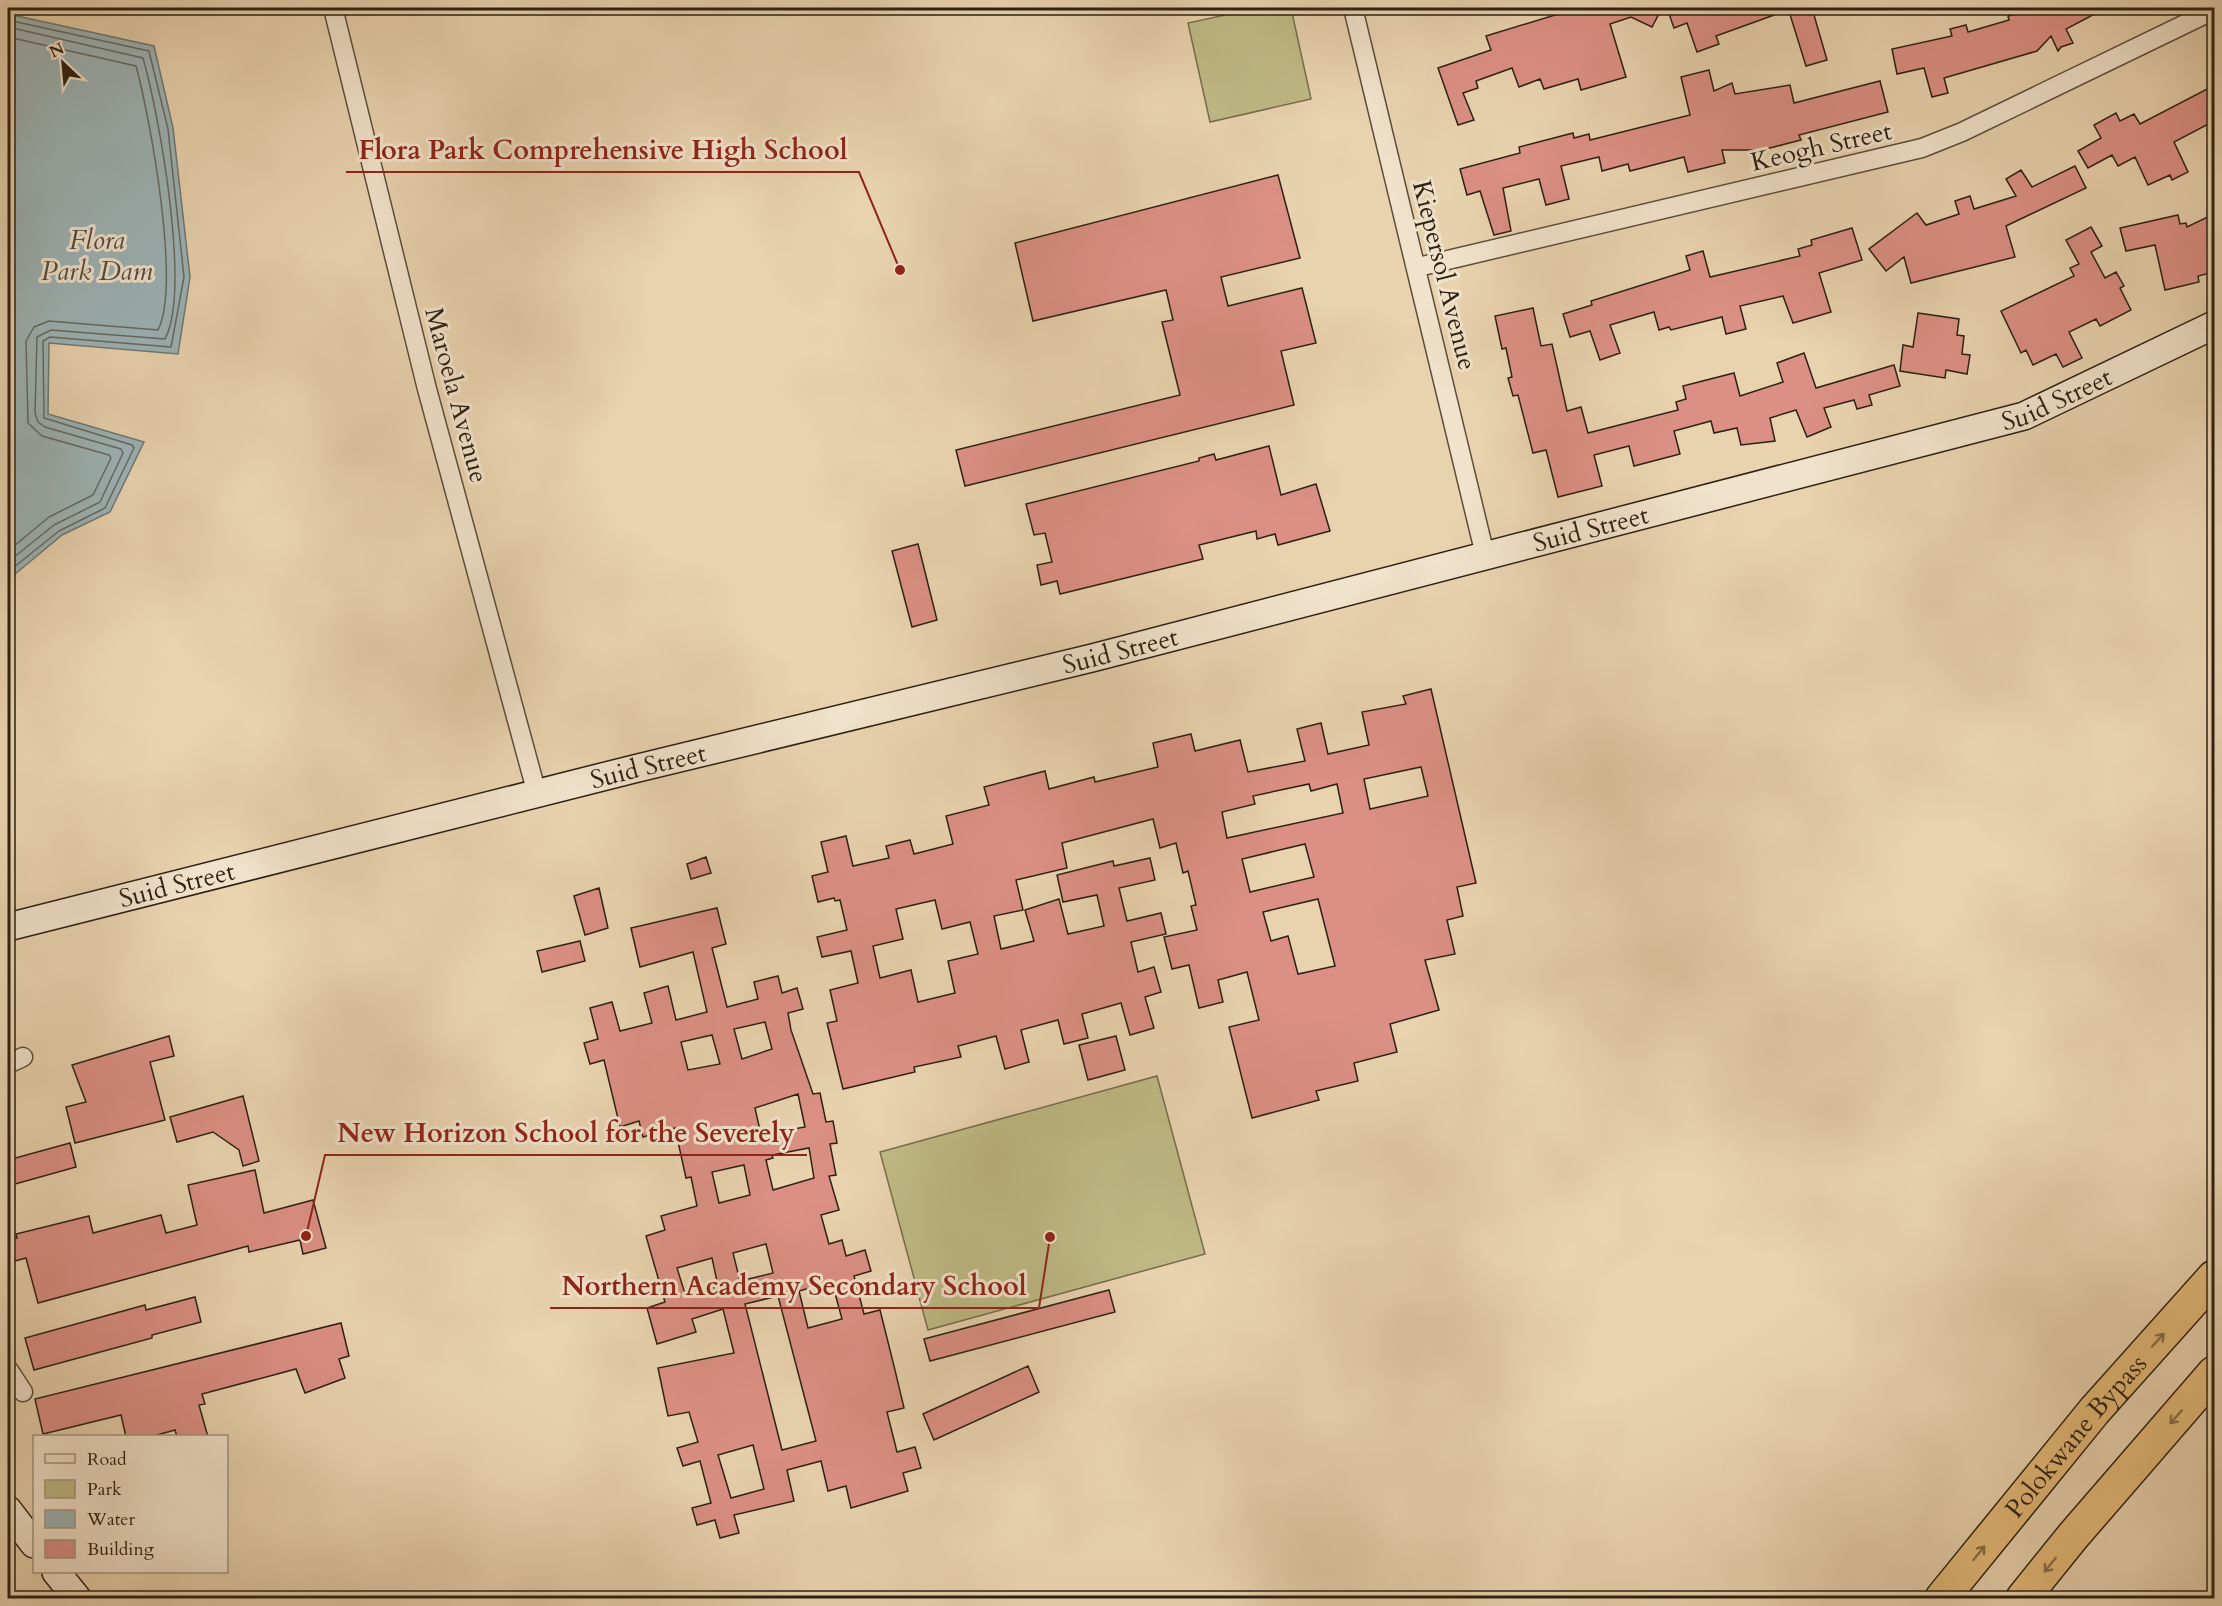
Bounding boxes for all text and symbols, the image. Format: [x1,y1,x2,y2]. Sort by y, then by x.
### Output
north arrow [33,33,93,93]
text: N [46,37,68,63]
street label: Keogh Street [1747,113,1895,180]
callout: Flora Park Comprehensive High School [346,127,859,172]
text: Flora Park Comprehensive High School [358,132,848,169]
street label: Kiepersol Avenue [1404,177,1485,374]
water label: Flora Park Dam [41,222,153,290]
street label: Maroela Avenue [416,304,497,487]
street label: Suid Street [1998,360,2118,439]
street label: Suid Street [1529,497,1652,561]
street label: Suid Street [1059,619,1182,683]
street label: Suid Street [587,735,710,797]
street label: Suid Street [115,853,238,916]
callout: New Horizon School for the Severely [325,1110,807,1155]
text: New Horizon School for the Severely [337,1115,795,1152]
callout: Northern Academy Secondary School [550,1263,1039,1308]
text: Northern Academy Secondary School [561,1268,1027,1305]
one-way arrow [2151,1333,2165,1348]
street label: Polokwane Bypass [1997,1347,2155,1525]
one-way arrow [2169,1409,2183,1424]
legend [33,1435,228,1573]
text: Road [87,1447,127,1472]
text: Park [87,1477,122,1502]
text: Water [86,1507,136,1532]
text: Building [87,1537,155,1562]
one-way arrow [1972,1545,1985,1561]
one-way arrow [2043,1557,2056,1573]

